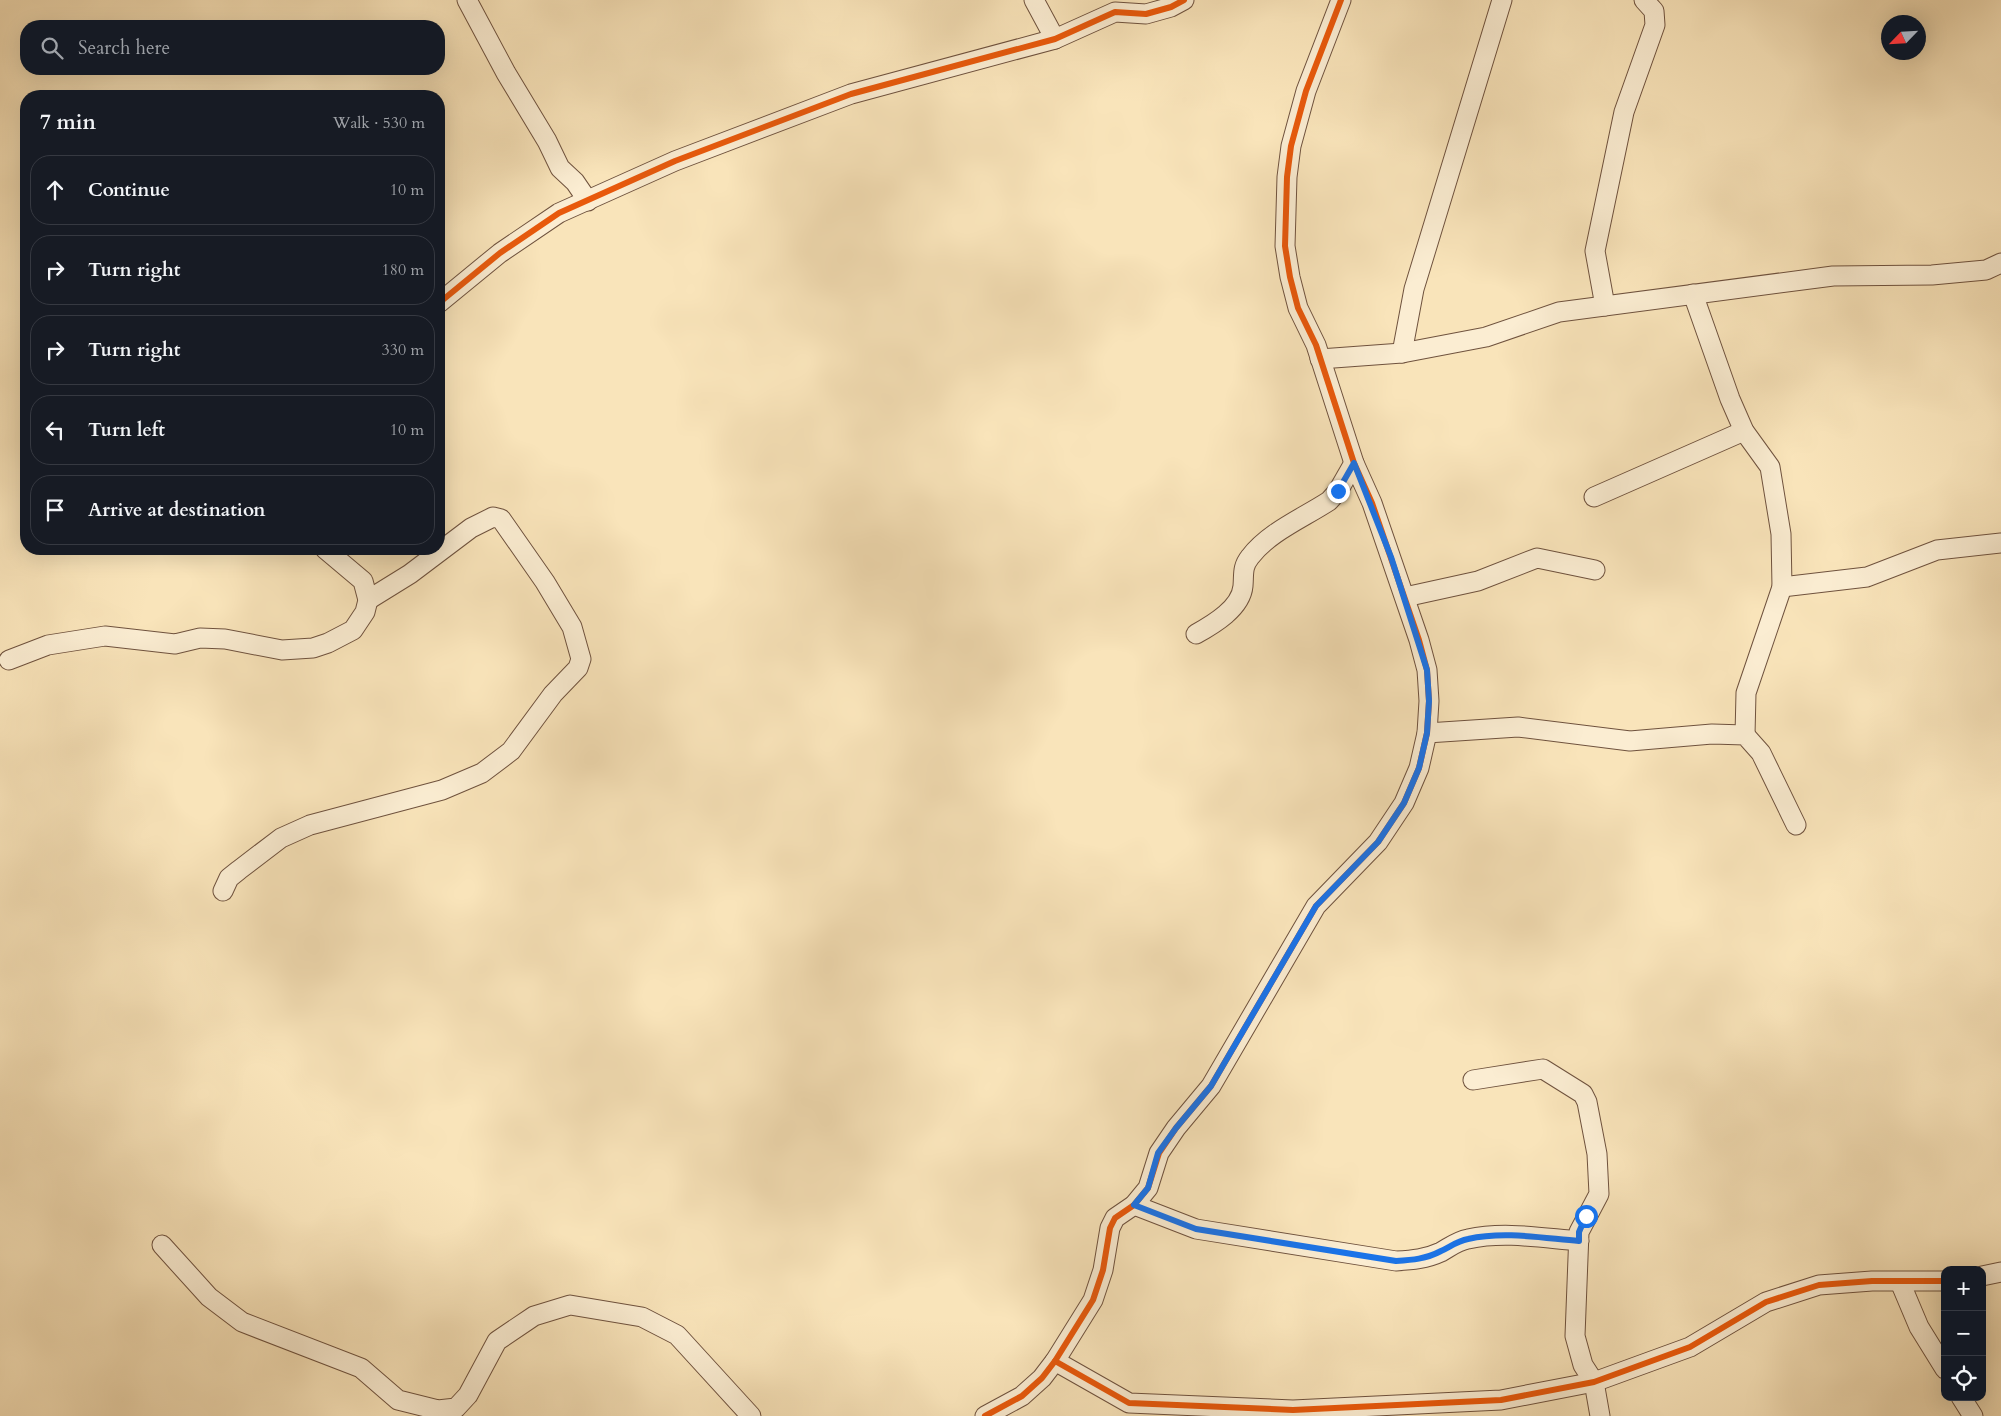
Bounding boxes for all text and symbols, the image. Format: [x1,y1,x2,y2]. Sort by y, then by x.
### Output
north arrow [1881,15,1926,60]
search box [20,20,445,75]
icon: search [38,34,66,62]
text: Search here [78,35,170,61]
text: 7 min [40,108,96,137]
text: Walk · 530 m [333,112,425,134]
icon: ahead [41,176,69,204]
text: Continue [88,177,170,203]
text: 10 m [390,179,424,201]
icon: right [41,256,69,284]
text: Turn right [88,257,180,283]
text: 180 m [382,259,424,281]
icon: right [41,336,69,364]
text: Turn right [88,337,180,363]
text: 330 m [382,339,424,361]
icon: left [41,416,69,444]
text: Turn left [88,417,165,443]
text: 10 m [390,419,424,441]
route end [1327,480,1350,503]
icon: arrive [41,496,69,524]
text: Arrive at destination [88,497,265,523]
route start [1575,1205,1598,1228]
map controls [1941,1266,1986,1401]
button: + [1941,1266,1986,1311]
button: − [1941,1311,1986,1356]
button: locate [1941,1356,1986,1401]

